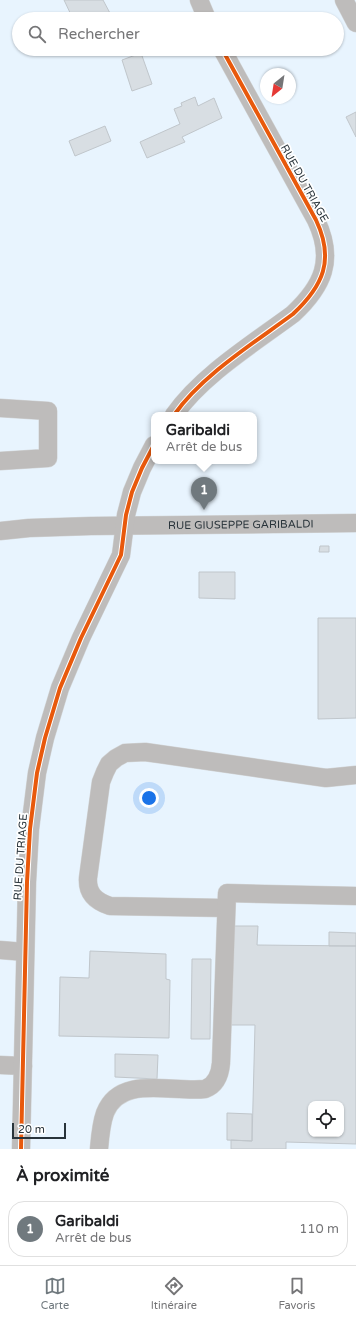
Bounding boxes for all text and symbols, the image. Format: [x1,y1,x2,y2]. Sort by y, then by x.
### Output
search box [12,12,344,56]
icon: search [26,23,48,45]
text: Rechercher [58,25,140,43]
north arrow [260,68,296,104]
street label: RUE DU TRIAGE [278,142,331,224]
popup [151,412,257,464]
text: Garibaldi [166,421,230,439]
text: Arrêt de bus [166,439,242,455]
pin: 1 [191,477,217,510]
street label: RUE GIUSEPPE GARIBALDI [168,517,314,532]
your location [139,788,159,808]
street label: RUE DU TRIAGE [11,813,30,901]
map controls [308,1101,344,1137]
button: locate [308,1101,344,1137]
scale bar [12,1121,66,1140]
text: 20 m [18,1123,45,1136]
text: À proximité [16,1165,109,1186]
text: Garibaldi [55,1212,119,1230]
text: 1 [26,1221,34,1237]
text: 110 m [299,1221,339,1237]
text: Arrêt de bus [55,1230,131,1246]
tab: Carte [41,1275,69,1312]
tab: Itinéraire [151,1275,197,1312]
tab: Favoris [279,1275,315,1312]

